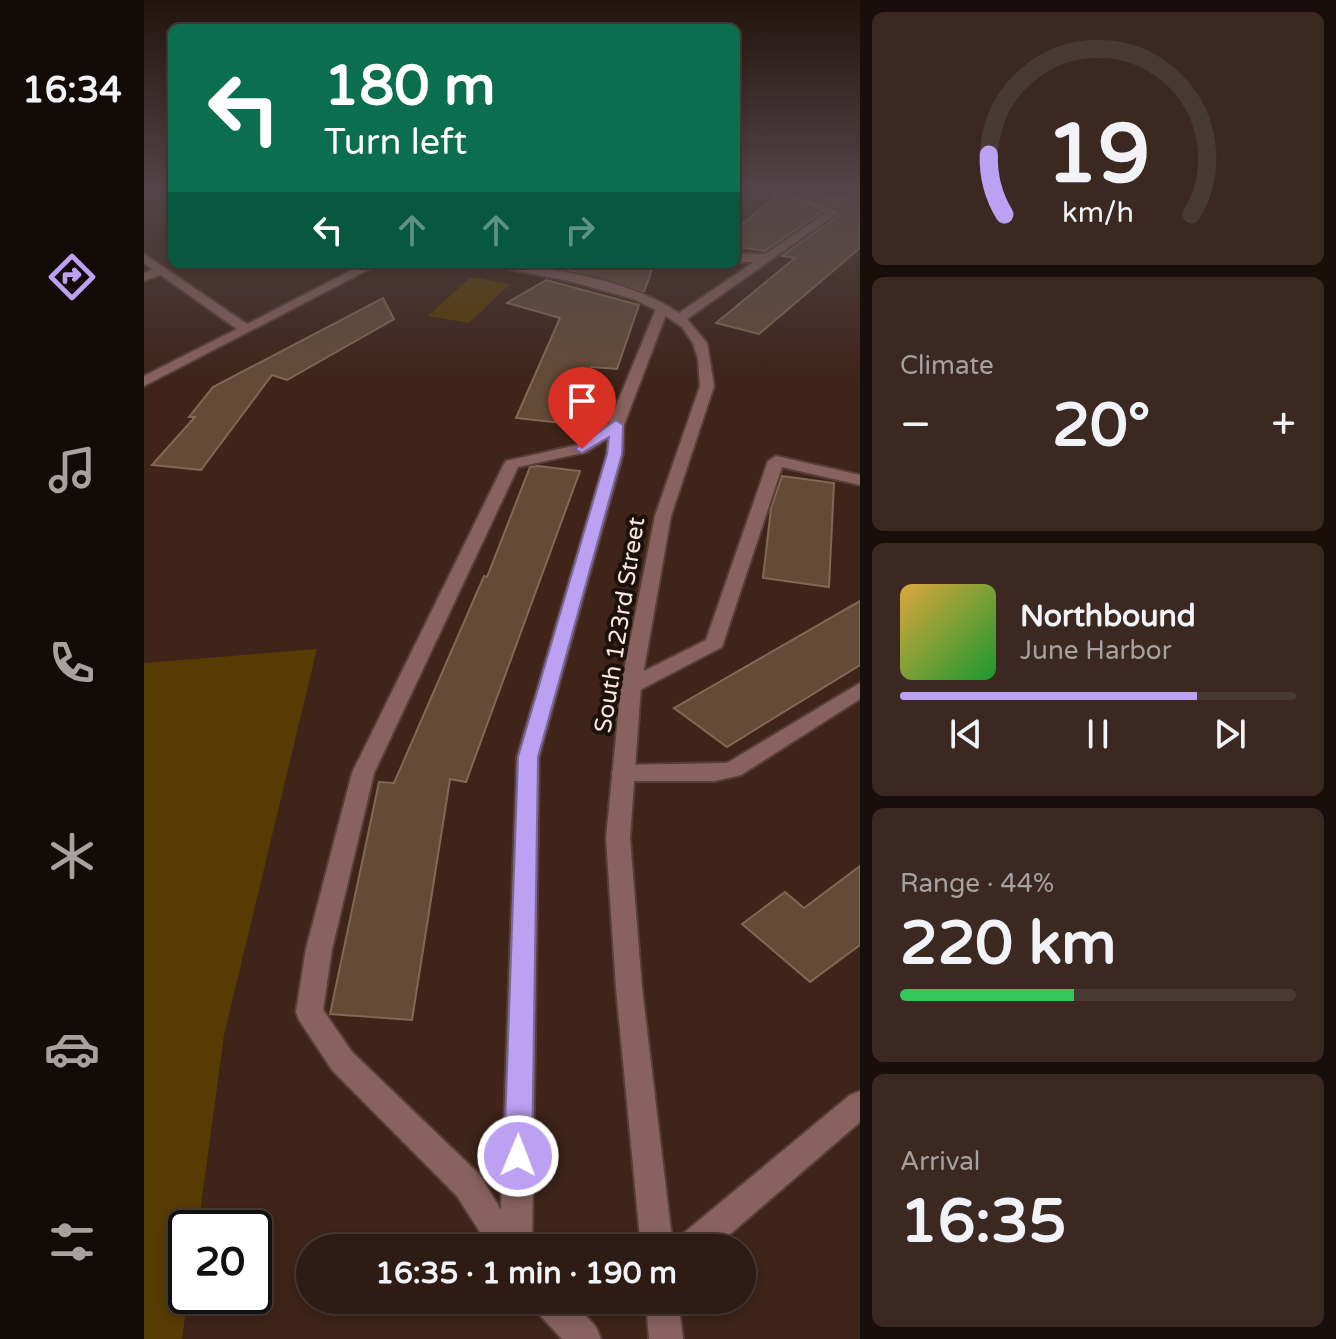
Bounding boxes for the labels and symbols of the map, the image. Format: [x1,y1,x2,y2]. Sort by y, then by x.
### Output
pin [548,367,616,449]
street label: South 123rd Street [589,515,651,735]
position arrow [476,1114,560,1198]
speed limit sign: 20 [168,1210,272,1314]

